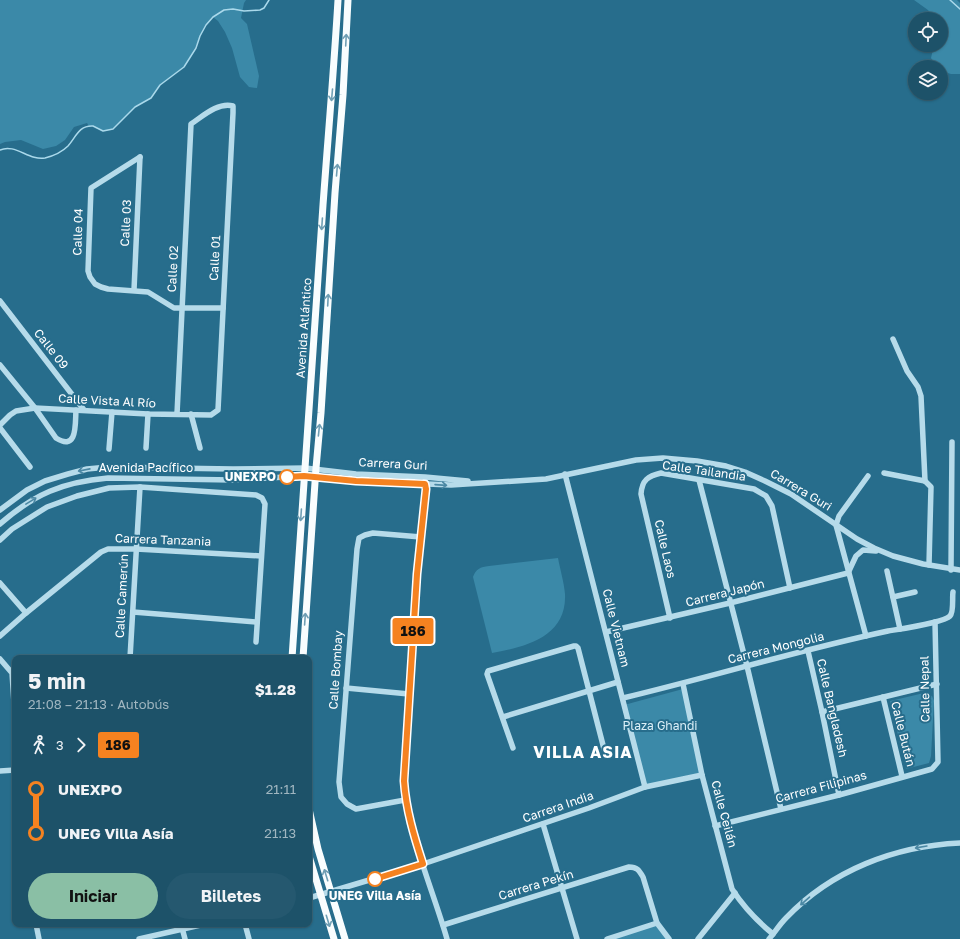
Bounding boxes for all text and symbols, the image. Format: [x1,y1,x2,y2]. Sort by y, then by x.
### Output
map controls [908,12,948,100]
button: locate [908,12,948,52]
one-way arrow [342,34,350,47]
button: layers [908,60,948,100]
one-way arrow [329,88,336,101]
one-way arrow [333,164,340,177]
street label: Calle 03 [117,199,134,247]
street label: Calle 04 [69,208,86,256]
one-way arrow [319,217,326,230]
street label: Calle 01 [206,235,223,281]
street label: Calle 02 [164,245,181,293]
street label: Avenida Atlántico [293,277,314,379]
one-way arrow [324,294,332,307]
street label: Calle 09 [31,325,72,372]
street label: Calle Vista Al Río [58,390,156,411]
one-way arrow [316,424,323,437]
street label: Carrera Guri [358,454,428,473]
street label: Calle Tailandia [661,457,747,484]
street label: Avenida Pacífico [99,460,193,475]
street label: Carrera Guri [768,465,835,514]
one-way arrow [78,467,91,475]
place label: UNEXPO [225,469,276,484]
marker: UNEXPO [279,469,295,485]
one-way arrow [434,481,447,488]
one-way arrow [25,496,37,504]
one-way arrow [298,508,305,521]
street label: Calle Laos [651,518,680,580]
street label: Carrera Tanzania [115,530,211,549]
street label: Calle Camerún [112,553,131,638]
street label: Carrera Japón [684,575,766,610]
street label: Calle Vietnam [599,587,633,669]
one-way arrow [302,613,309,626]
line badge: 186 [390,618,436,644]
text: 186 [400,622,426,639]
street label: Carrera Mongolia [726,628,826,667]
street label: Calle Bombay [325,630,346,710]
street label: Calle Nepal [916,655,933,722]
street label: Calle Bangladesh [814,657,851,759]
text: 5 min [28,667,86,694]
text: $1.28 [255,680,296,698]
text: 21:08 – 21:13 · Autobús [28,696,169,712]
street label: Calle Bután [888,700,919,768]
park label: Plaza Ghandi [623,718,697,733]
icon: walk [28,734,50,756]
icon: forward [70,734,92,756]
text: 186 [106,736,131,753]
text: 3 [56,737,64,753]
district label: VILLA ASIA [533,742,633,762]
street label: Carrera Filipinas [774,767,868,806]
street label: Calle Ceilán [708,779,741,849]
text: UNEXPO [58,780,122,798]
text: 21:11 [266,781,296,797]
street label: Carrera India [520,787,595,826]
text: UNEG Villa Asía [58,824,173,842]
text: 21:13 [264,825,296,841]
one-way arrow [915,843,928,851]
street label: Carrera Pekín [497,866,575,903]
one-way arrow [322,869,329,882]
marker: UNEG Villa Asía [367,871,383,887]
button: Iniciar [28,873,158,919]
button: Billetes [166,873,296,919]
place label: UNEG Villa Asía [329,888,421,903]
one-way arrow [800,896,810,905]
one-way arrow [325,914,332,927]

